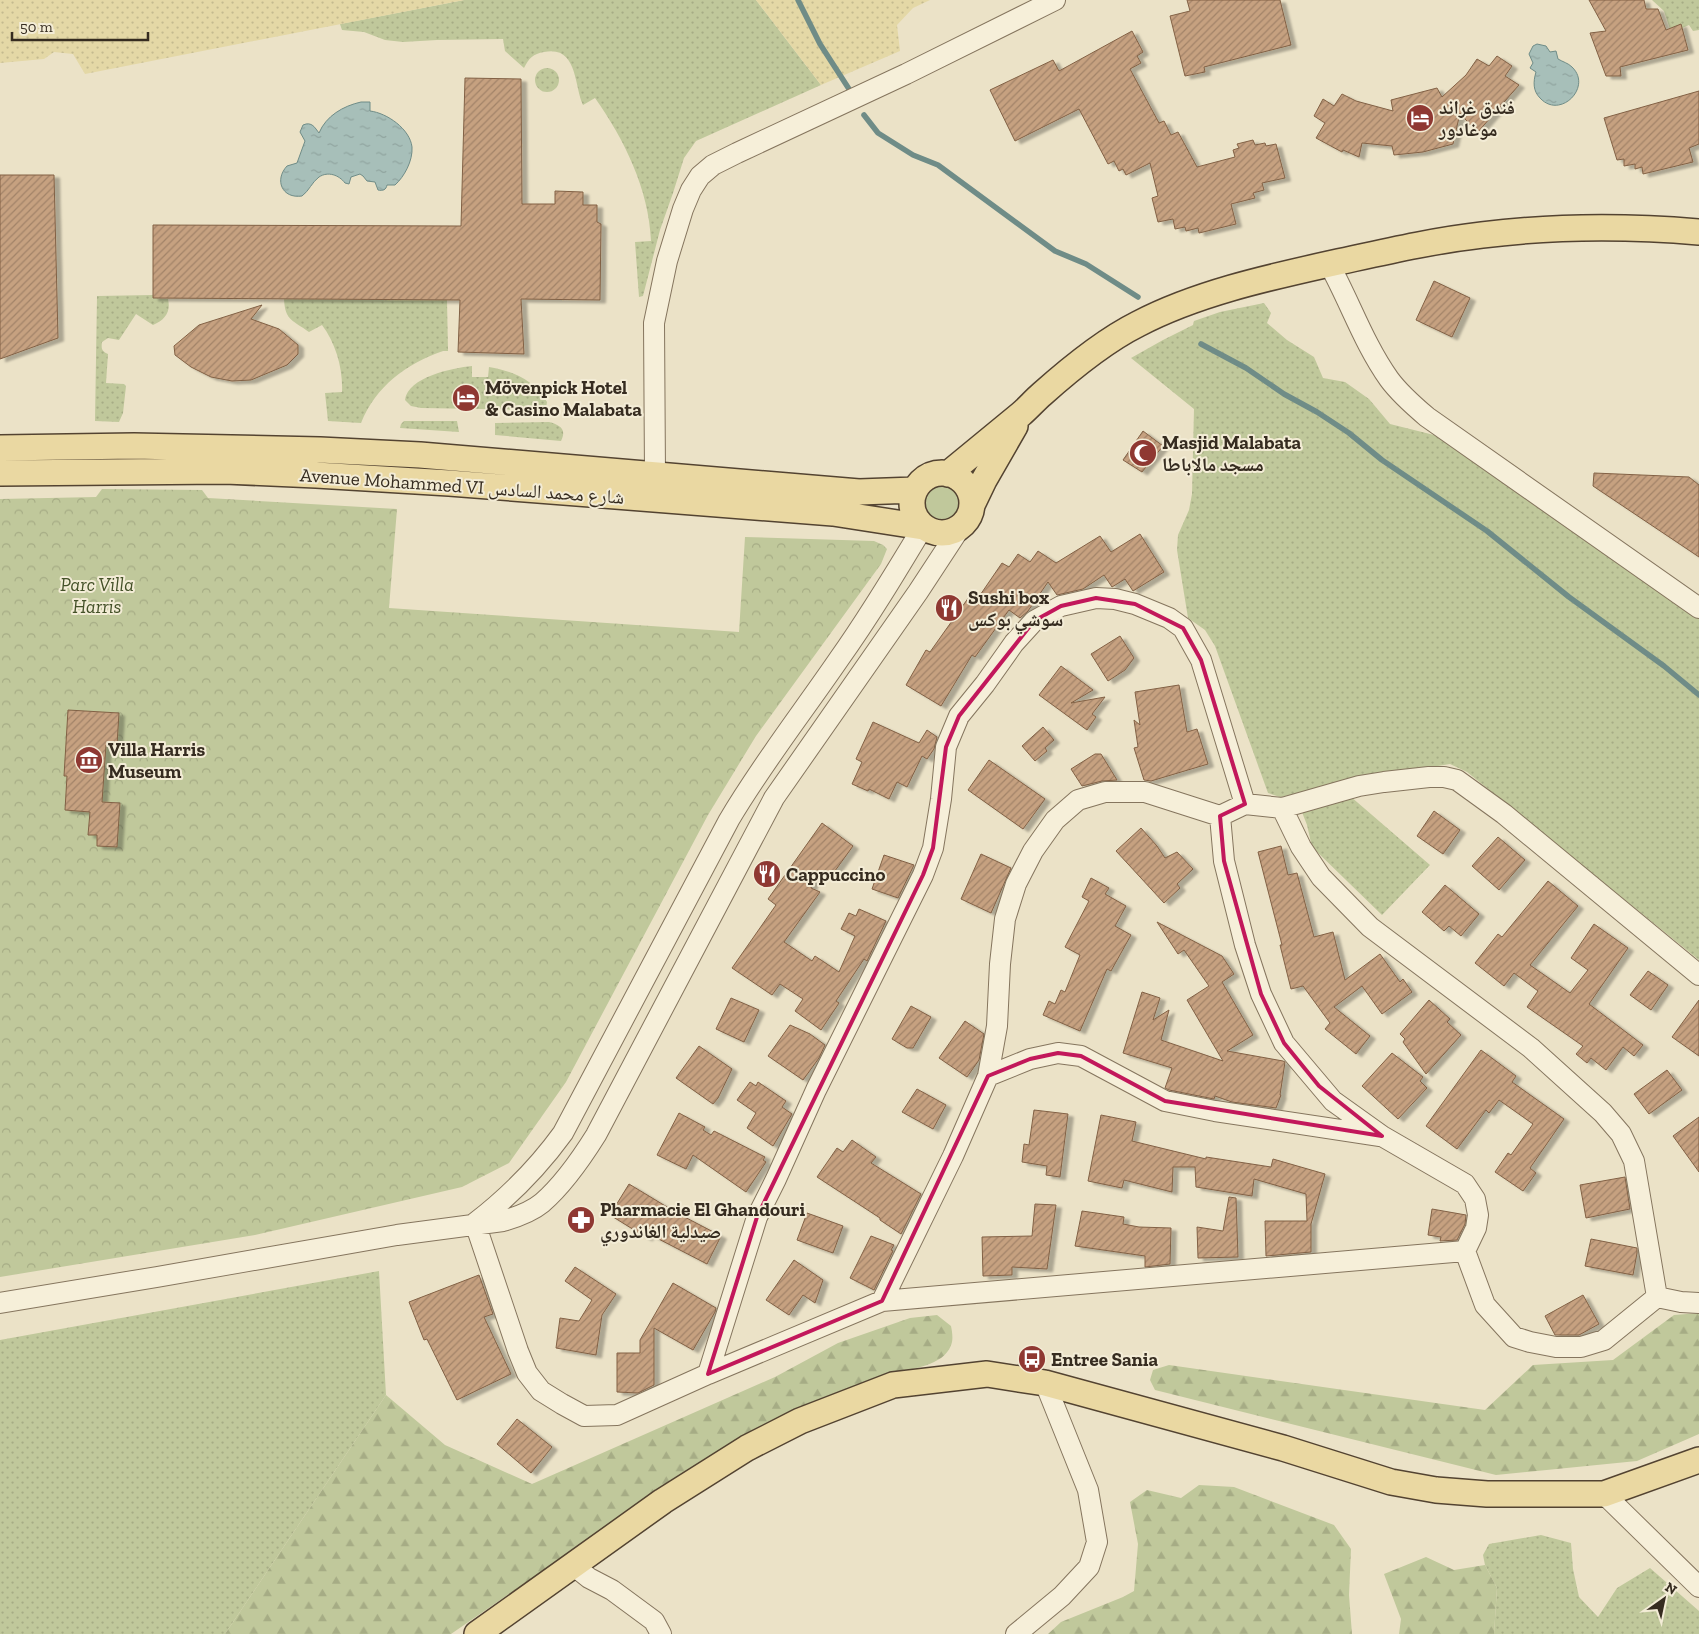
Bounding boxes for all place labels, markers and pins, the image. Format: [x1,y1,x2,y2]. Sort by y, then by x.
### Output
place label: فندق غراند موغادور [1438,96,1515,141]
hotel icon: فندق غراند موغادور [1405,103,1435,133]
place label: Mövenpick Hotel & Casino Malabata [485,376,642,421]
hotel icon: Mövenpick Hotel & Casino Malabata [451,383,481,413]
place label: Masjid Malabata مسجد مالاباطا [1162,431,1302,476]
mosque icon: Masjid Malabata مسجد مالاباطا [1128,438,1158,468]
place label: Sushi box سوشي بوكس [968,586,1063,634]
restaurant icon: Sushi box سوشي بوكس [934,593,964,623]
place label: Villa Harris Museum [108,738,206,783]
museum icon: Villa Harris Museum [74,745,104,775]
restaurant icon: Cappuccino [752,859,782,889]
place label: Cappuccino [786,863,886,886]
place label: Pharmacie El Ghandouri صيدلية الغاندوري [600,1198,805,1246]
pharmacy icon: Pharmacie El Ghandouri صيدلية الغاندوري [566,1205,596,1235]
bus stop icon: Entree Sania [1017,1344,1047,1374]
place label: Entree Sania [1051,1348,1159,1371]

